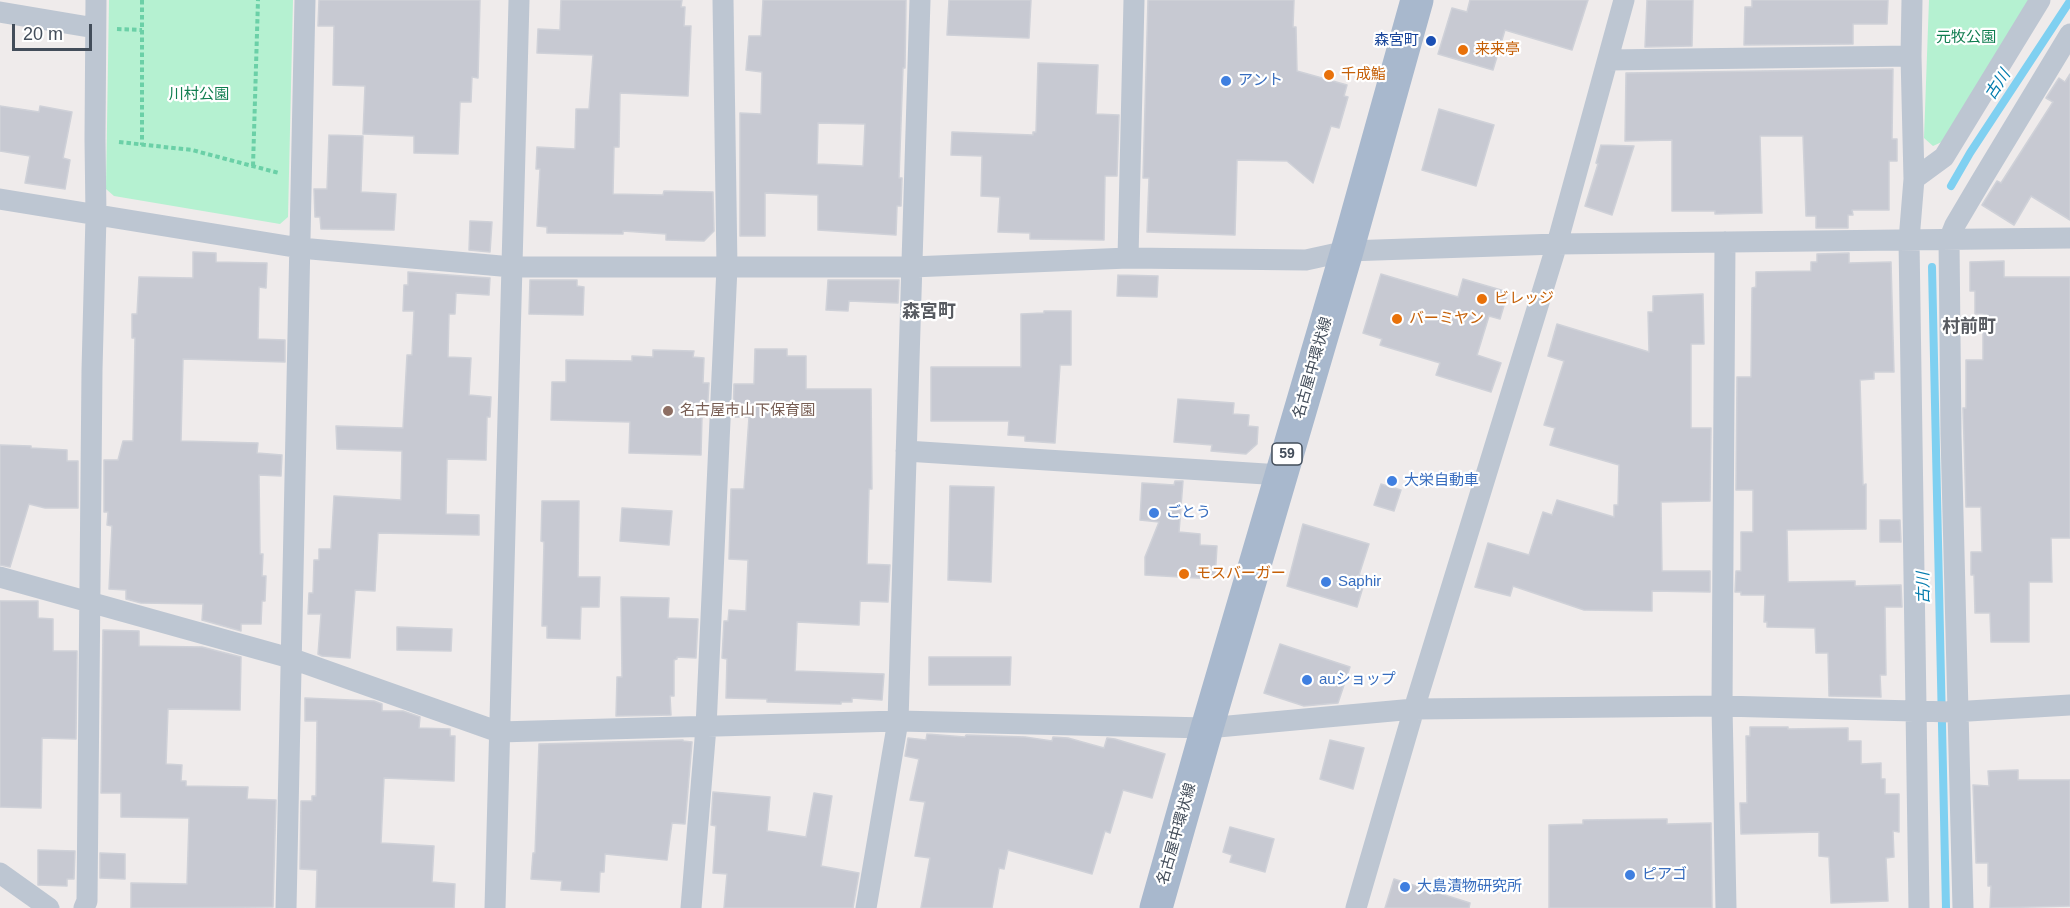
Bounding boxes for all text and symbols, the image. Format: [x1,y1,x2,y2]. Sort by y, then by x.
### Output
scale bar [15,12,94,50]
text: 20 m [23,24,63,44]
park label: 元牧公園 [1936,29,1996,47]
place label: 森宮町 [1374,32,1419,50]
marker: 森宮町 [1424,34,1438,48]
place label: 来来亭 [1475,41,1520,59]
marker: 来来亭 [1456,43,1470,57]
place label: 千成鮨 [1341,66,1386,84]
water label: 古川 [1981,66,2015,104]
marker: 千成鮨 [1322,68,1336,82]
place label: アント [1238,72,1283,90]
marker: アント [1219,74,1233,88]
park label: 川村公園 [169,86,229,104]
place label: ビレッジ [1494,290,1554,308]
marker: ビレッジ [1475,292,1489,306]
district label: 森宮町 [902,301,956,323]
place label: バーミヤン [1409,310,1484,328]
marker: バーミヤン [1390,312,1404,326]
street label: 名古屋中環状線 [1290,315,1336,421]
district label: 村前町 [1942,316,1996,338]
place label: 名古屋市山下保育園 [680,402,815,420]
marker: 名古屋市山下保育園 [661,404,675,418]
road number: 59 [1272,443,1302,465]
place label: 大栄自動車 [1404,472,1479,490]
marker: 大栄自動車 [1385,474,1399,488]
place label: ごとう [1166,504,1211,522]
marker: ごとう [1147,506,1161,520]
place label: モスバーガー [1196,565,1286,583]
marker: モスバーガー [1177,567,1191,581]
water label: 古川 [1914,572,1934,604]
place label: Saphir [1338,573,1381,591]
marker: Saphir [1319,575,1333,589]
place label: auショップ [1319,671,1396,689]
marker: auショップ [1300,673,1314,687]
street label: 名古屋中環状線 [1154,781,1200,887]
place label: ピアゴ [1642,866,1687,884]
marker: ピアゴ [1623,868,1637,882]
place label: 大島漬物研究所 [1417,878,1522,896]
marker: 大島漬物研究所 [1398,880,1412,894]

